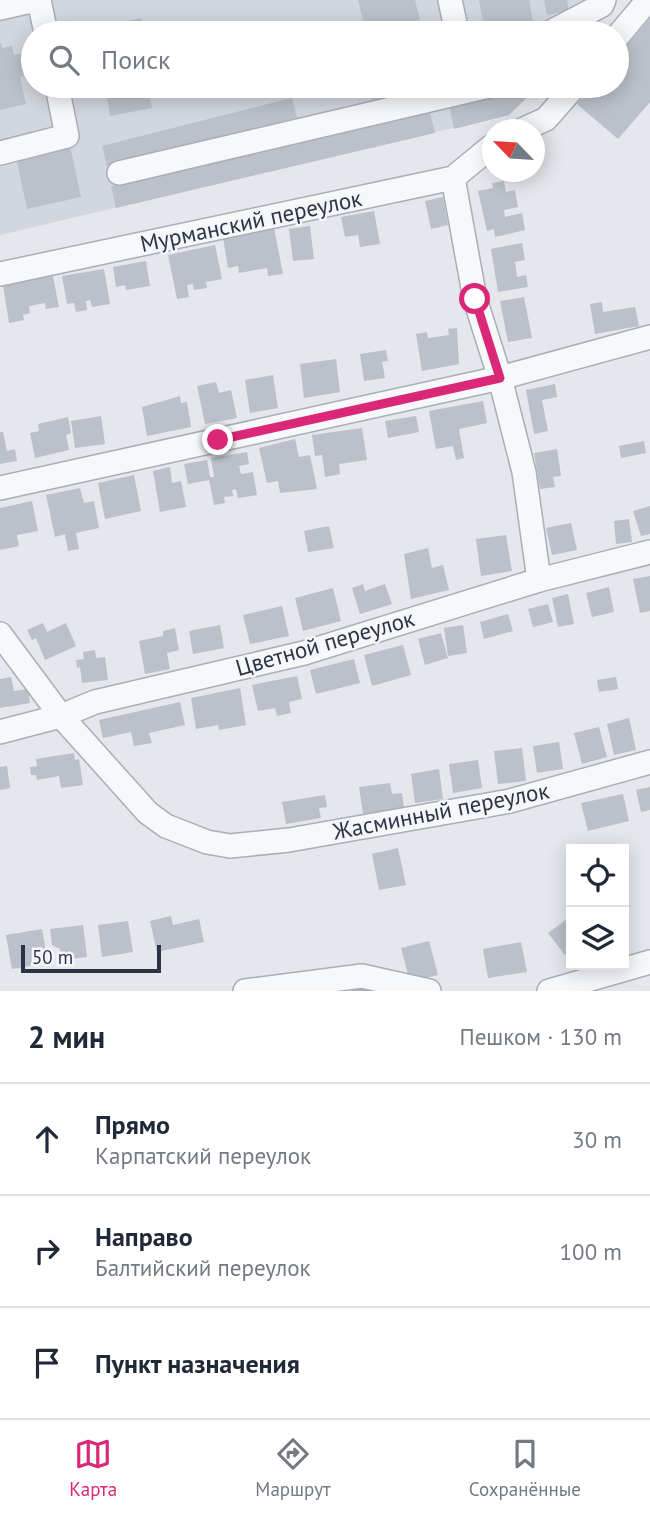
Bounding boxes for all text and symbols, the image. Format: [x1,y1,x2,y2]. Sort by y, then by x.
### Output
search box [21,21,629,98]
icon: search [45,41,83,79]
text: Поиск [101,43,170,76]
north arrow [482,119,545,182]
street label: Мурманский переулок [138,183,364,258]
route start [459,283,490,314]
route end [202,424,233,455]
street label: Цветной переулок [232,603,418,682]
street label: Жасминный переулок [329,775,551,846]
map controls [566,844,629,970]
button: locate [566,844,629,907]
button: layers [566,907,629,970]
scale bar [21,942,161,974]
text: 50 m [32,945,73,969]
text: 2 мин [28,1017,105,1056]
text: Пешком · 130 m [459,1022,622,1051]
text: Прямо [95,1108,170,1141]
icon: ahead [28,1120,66,1158]
text: 30 m [572,1125,622,1154]
text: Карпатский переулок [95,1141,311,1170]
text: Направо [95,1220,193,1253]
icon: right [28,1232,66,1270]
text: 100 m [560,1237,622,1266]
text: Балтийский переулок [95,1253,311,1282]
icon: arrive [28,1344,66,1382]
text: Пункт назначения [95,1347,300,1380]
tab: Карта [69,1435,117,1501]
tab: Маршрут [255,1435,331,1501]
tab: Сохранённые [469,1435,581,1501]

